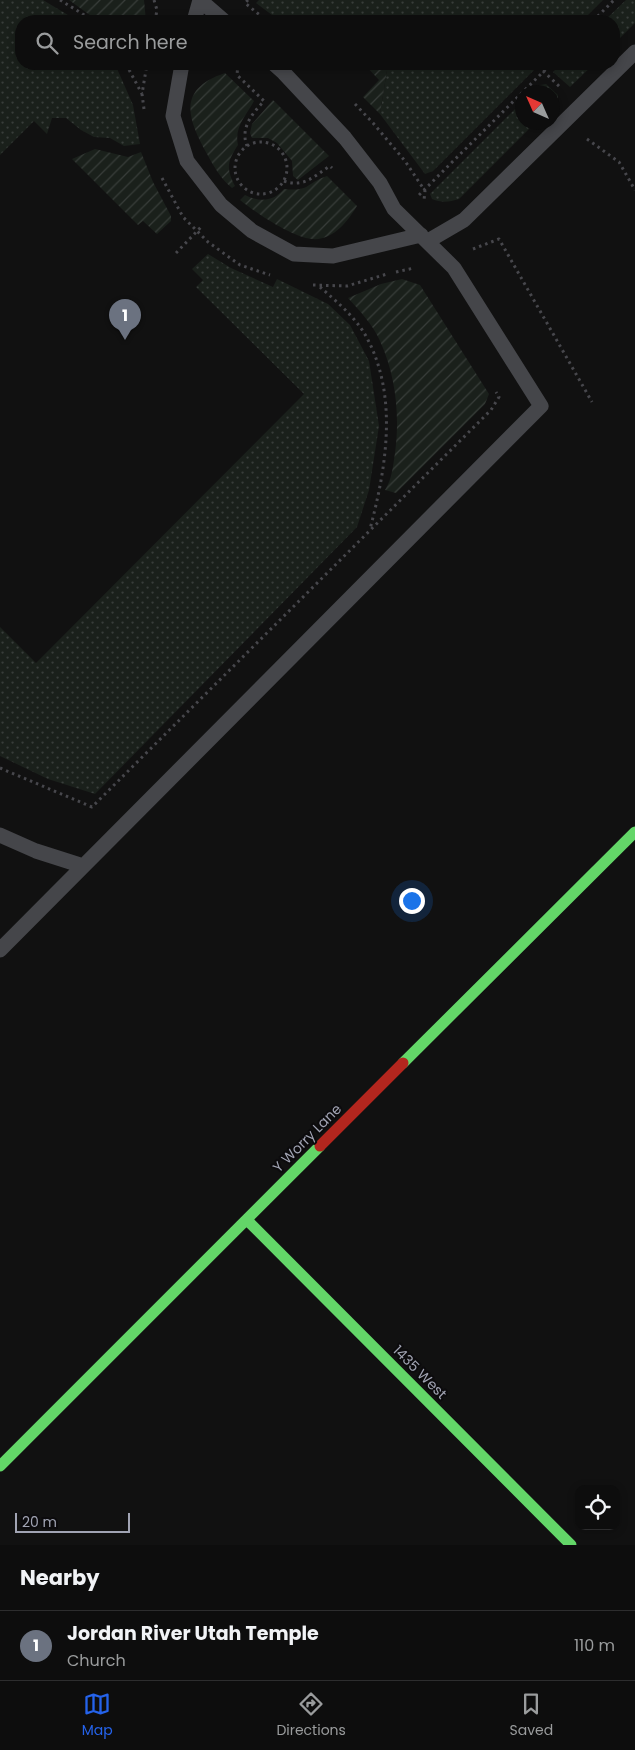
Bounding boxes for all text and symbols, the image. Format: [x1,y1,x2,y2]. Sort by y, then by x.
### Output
search box [15,15,620,70]
icon: search [33,29,61,57]
text: Search here [73,29,187,56]
north arrow [515,85,560,130]
pin: 1 [109,299,141,340]
your location [399,888,425,914]
street label: Y Worry Lane [268,1099,346,1177]
street label: 1435 West [389,1341,451,1403]
map controls [575,1485,620,1530]
button: locate [575,1485,620,1530]
scale bar [15,1510,130,1533]
text: 20 m [22,1512,57,1532]
text: Nearby [20,1563,100,1592]
text: Jordan River Utah Temple [67,1620,319,1647]
text: 1 [33,1634,39,1657]
text: 110 m [574,1634,615,1657]
text: Church [67,1649,126,1672]
tab: Map [82,1690,113,1741]
tab: Directions [276,1690,346,1741]
tab: Saved [509,1690,553,1741]

